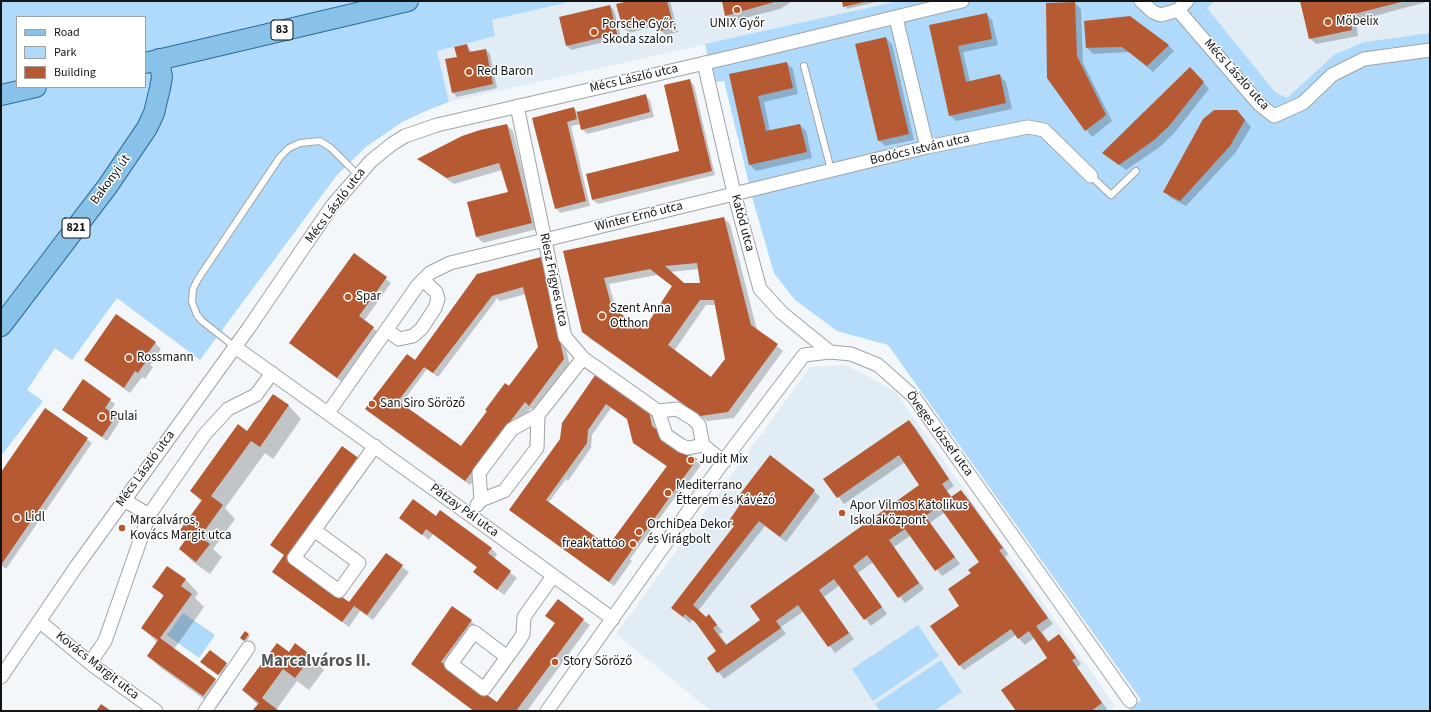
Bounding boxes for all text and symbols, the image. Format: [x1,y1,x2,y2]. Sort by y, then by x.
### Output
marker: UNIX Győr [732,5,742,15]
place label: Möbelix [1336,14,1378,30]
legend [16,16,146,88]
place label: UNIX Győr [709,16,765,32]
place label: Porsche Győr, Skoda szalon [602,17,676,48]
marker: Möbelix [1323,17,1333,27]
road number: 83 [271,20,293,40]
text: Road [54,24,80,41]
marker: Porsche Győr, Skoda szalon [589,27,599,37]
street label: Mécs László utca [1200,36,1272,114]
text: Park [54,44,76,61]
street label: Mécs László utca [588,61,680,97]
text: Building [54,64,96,81]
place label: Red Baron [477,64,533,80]
marker: Red Baron [464,67,474,77]
street label: Bodócs István utca [869,131,971,169]
street label: Bakonyi út [88,152,134,208]
street label: Mécs László utca [303,165,369,247]
street label: Katód utca [727,193,757,253]
street label: Winter Ernő utca [593,199,685,235]
road number: 821 [62,218,90,238]
street label: Riesz Frigyes utca [535,232,571,328]
place label: Spar [356,289,381,305]
marker: Spar [343,292,353,302]
place label: Szent Anna Otthon [610,301,671,332]
marker: Szent Anna Otthon [597,311,607,321]
place label: Rossmann [137,350,194,366]
marker: Rossmann [124,353,134,363]
street label: Öveges József utca [902,388,976,480]
place label: San Siro Söröző [380,396,465,412]
marker: San Siro Söröző [367,399,377,409]
place label: Pulai [110,409,137,425]
marker: Pulai [97,412,107,422]
street label: Mécs László utca [113,428,179,510]
place label: Judit Mix [699,452,748,468]
marker: Judit Mix [686,455,696,465]
place label: Mediterrano Étterem és Kávézó [676,478,775,509]
street label: Pátzay Pál utca [427,481,501,541]
marker: Mediterrano Étterem és Kávézó [663,488,673,498]
place label: Apor Vilmos Katolikus Iskolaközpont [850,498,968,529]
marker: Apor Vilmos Katolikus Iskolaközpont [837,508,847,518]
place label: Lidl [25,510,45,526]
marker: Lidl [12,513,22,523]
place label: Marcalváros, Kovács Margit utca [130,513,232,544]
place label: OrchiDea Dekor és Virágbolt [647,517,732,548]
marker: Marcalváros, Kovács Margit utca [117,523,127,533]
marker: OrchiDea Dekor és Virágbolt [634,527,644,537]
place label: freak tattoo [562,536,625,552]
marker: freak tattoo [628,539,638,549]
street label: Kovács Margit utca [52,629,142,703]
district label: Marcalváros II. [261,652,371,672]
place label: Story Söröző [563,654,632,670]
marker: Story Söröző [550,657,560,667]

